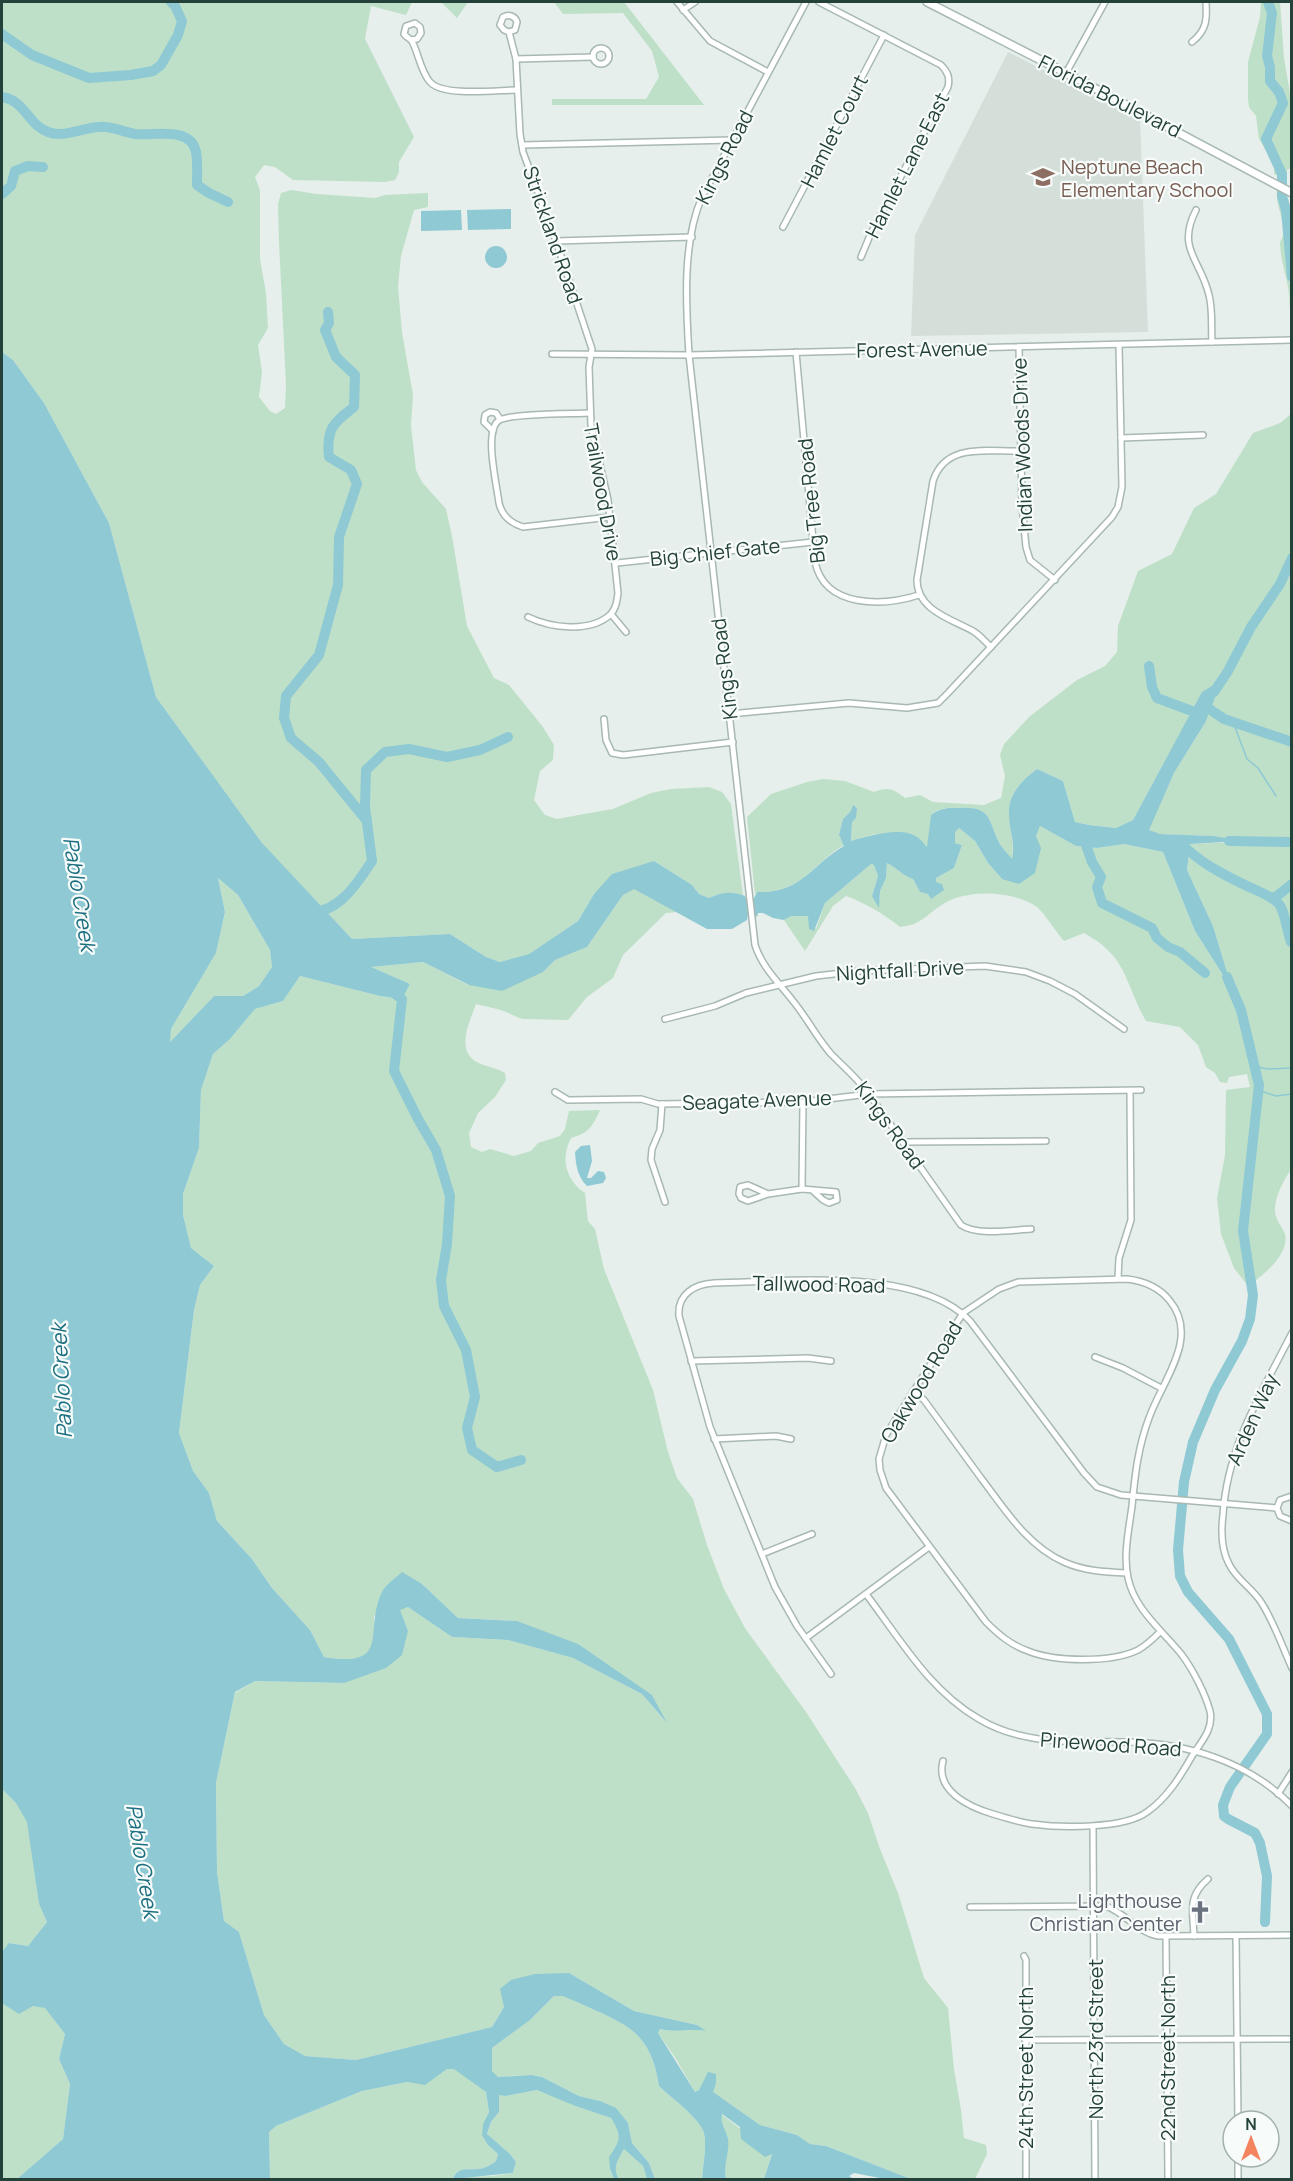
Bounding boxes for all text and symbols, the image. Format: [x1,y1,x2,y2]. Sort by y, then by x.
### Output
street label: Florida Boulevard [1034,48,1186,144]
street label: Hamlet Court [794,70,874,192]
street label: Hamlet Lane East [859,88,955,242]
street label: Kings Road [689,105,759,209]
place label: Neptune Beach Elementary School [1061,153,1233,203]
street label: Strickland Road [517,162,589,308]
school or university icon: Neptune Beach Elementary School [1030,164,1056,190]
street label: Forest Avenue [856,334,988,364]
street label: Indian Woods Drive [1005,357,1039,533]
street label: Trailwood Drive [578,421,628,563]
street label: Big Tree Road [791,437,831,565]
street label: Big Chief Gate [648,532,782,572]
street label: Kings Road [704,617,744,721]
water label: Pablo Creek [57,835,103,956]
street label: Nightfall Drive [835,953,965,987]
street label: Kings Road [849,1076,931,1174]
street label: Seagate Avenue [682,1084,832,1116]
street label: Tallwood Road [752,1269,886,1299]
street label: Oakwood Road [874,1316,968,1448]
water label: Pablo Creek [44,1320,78,1439]
street label: Arden Way [1220,1368,1284,1469]
street label: Pinewood Road [1039,1726,1183,1762]
water label: Pablo Creek [120,1802,166,1923]
place label: Lighthouse Christian Center [1030,1887,1182,1937]
church icon: Lighthouse Christian Center [1187,1899,1213,1925]
street label: North 23rd Street [1082,1959,1109,2119]
street label: 22nd Street North [1154,1975,1181,2141]
street label: 24th Street North [1012,1987,1039,2149]
north arrow [1221,2109,1281,2169]
text: N [1245,2113,1257,2135]

